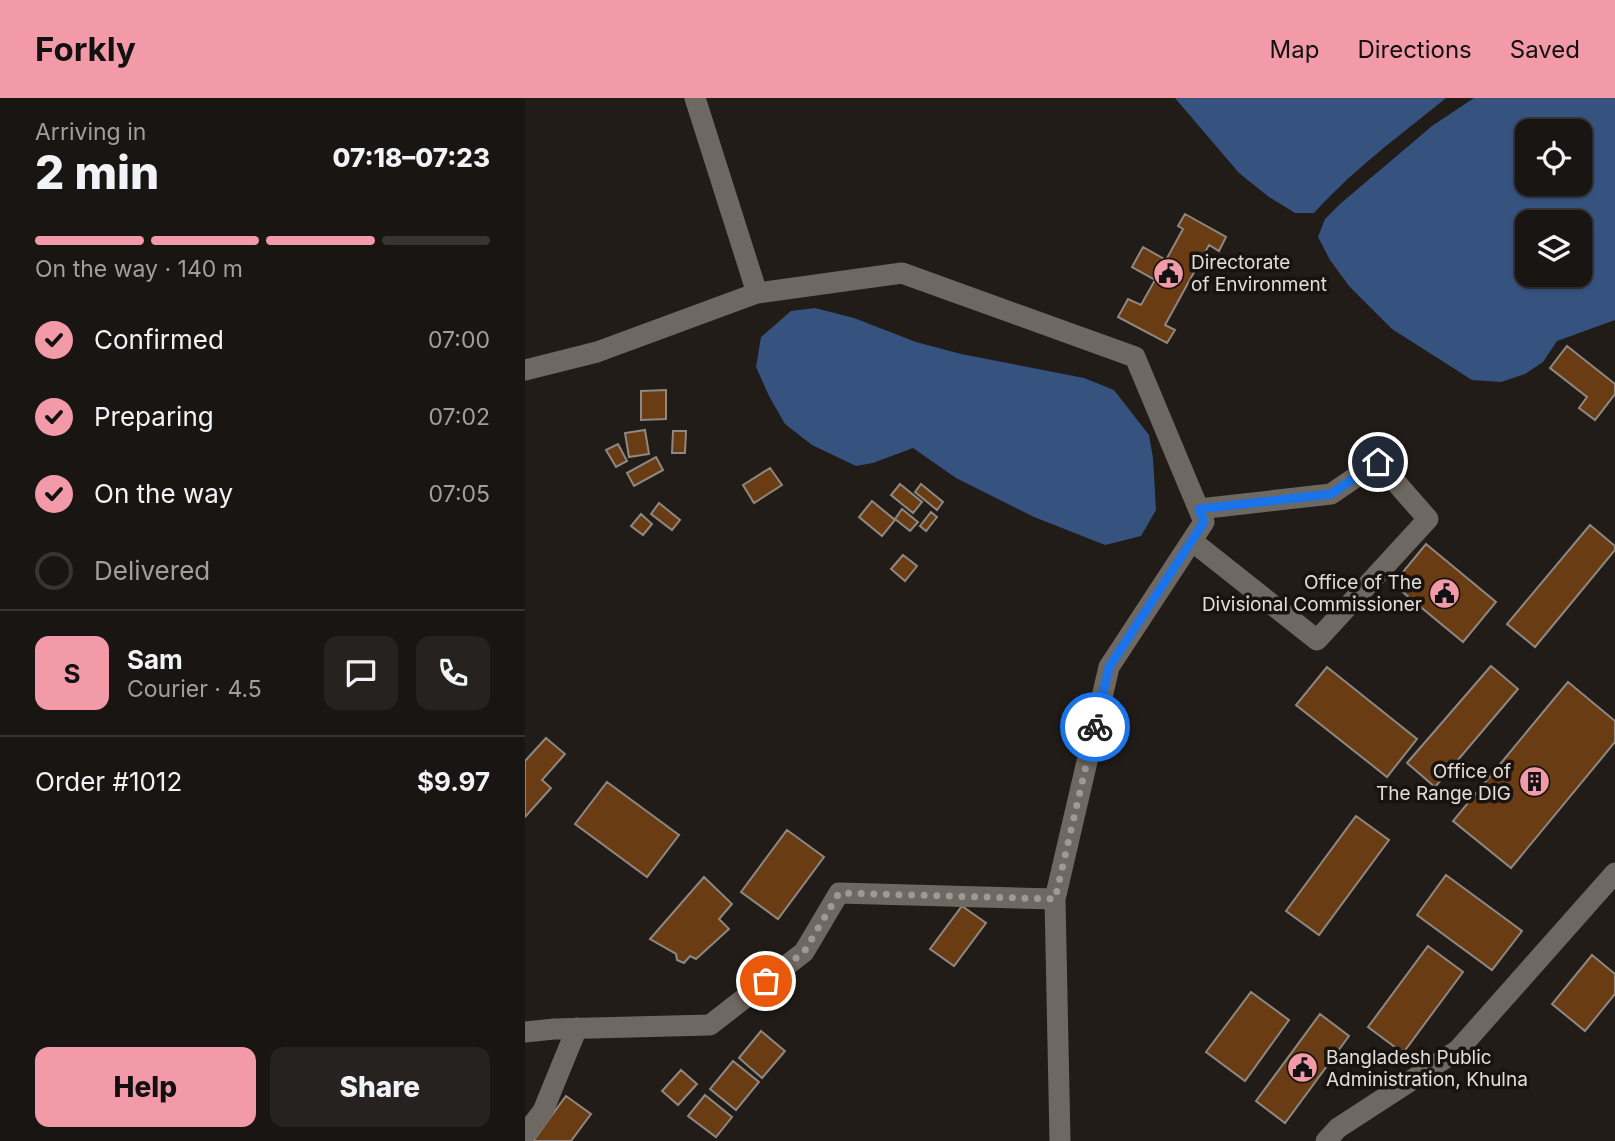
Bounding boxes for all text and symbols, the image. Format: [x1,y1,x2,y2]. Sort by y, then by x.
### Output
text: Forkly [35,29,136,69]
text: Map [1270,35,1319,64]
text: Directions [1357,35,1472,64]
text: Saved [1510,35,1580,64]
text: Arriving in [35,118,146,146]
map controls [1515,119,1592,287]
button: locate [1515,119,1592,196]
text: 07:18–07:23 [332,142,490,173]
text: 2 min [35,144,159,200]
button: layers [1515,210,1592,287]
place label: Directorate of Environment [1191,251,1327,296]
text: On the way · 140 m [35,255,243,283]
public building icon: Directorate of Environment [1151,256,1185,290]
icon: check [35,321,73,359]
text: Confirmed [94,324,224,355]
text: 07:00 [428,326,490,354]
icon: check [35,398,73,436]
text: Preparing [94,401,214,432]
text: 07:02 [429,403,490,431]
pin [1348,432,1408,492]
icon: home [1359,443,1397,481]
icon: check [35,475,73,513]
text: On the way [94,478,233,509]
text: 07:05 [429,480,490,508]
text: Delivered [94,555,210,586]
place label: Office of The Divisional Commissioner [1202,571,1422,616]
public building icon: Office of The Divisional Commissioner [1428,576,1462,610]
button: chat [324,636,398,710]
button: phone [416,636,490,710]
text: Sam [127,644,183,675]
text: S [63,658,81,689]
text: Courier · 4.5 [127,675,262,703]
courier [1060,692,1130,762]
icon: bike [1076,708,1114,746]
place label: Office of The Range DIG [1376,760,1511,805]
building icon: Office of The Range DIG [1517,765,1551,799]
text: Order #1012 [35,766,182,797]
text: $9.97 [417,766,490,797]
pin [736,951,796,1011]
icon: bag [747,962,785,1000]
place label: Bangladesh Public Administration, Khulna [1326,1046,1528,1091]
button: Help [35,1047,256,1127]
button: Share [270,1047,490,1127]
public building icon: Bangladesh Public Administration, Khulna [1286,1051,1320,1085]

